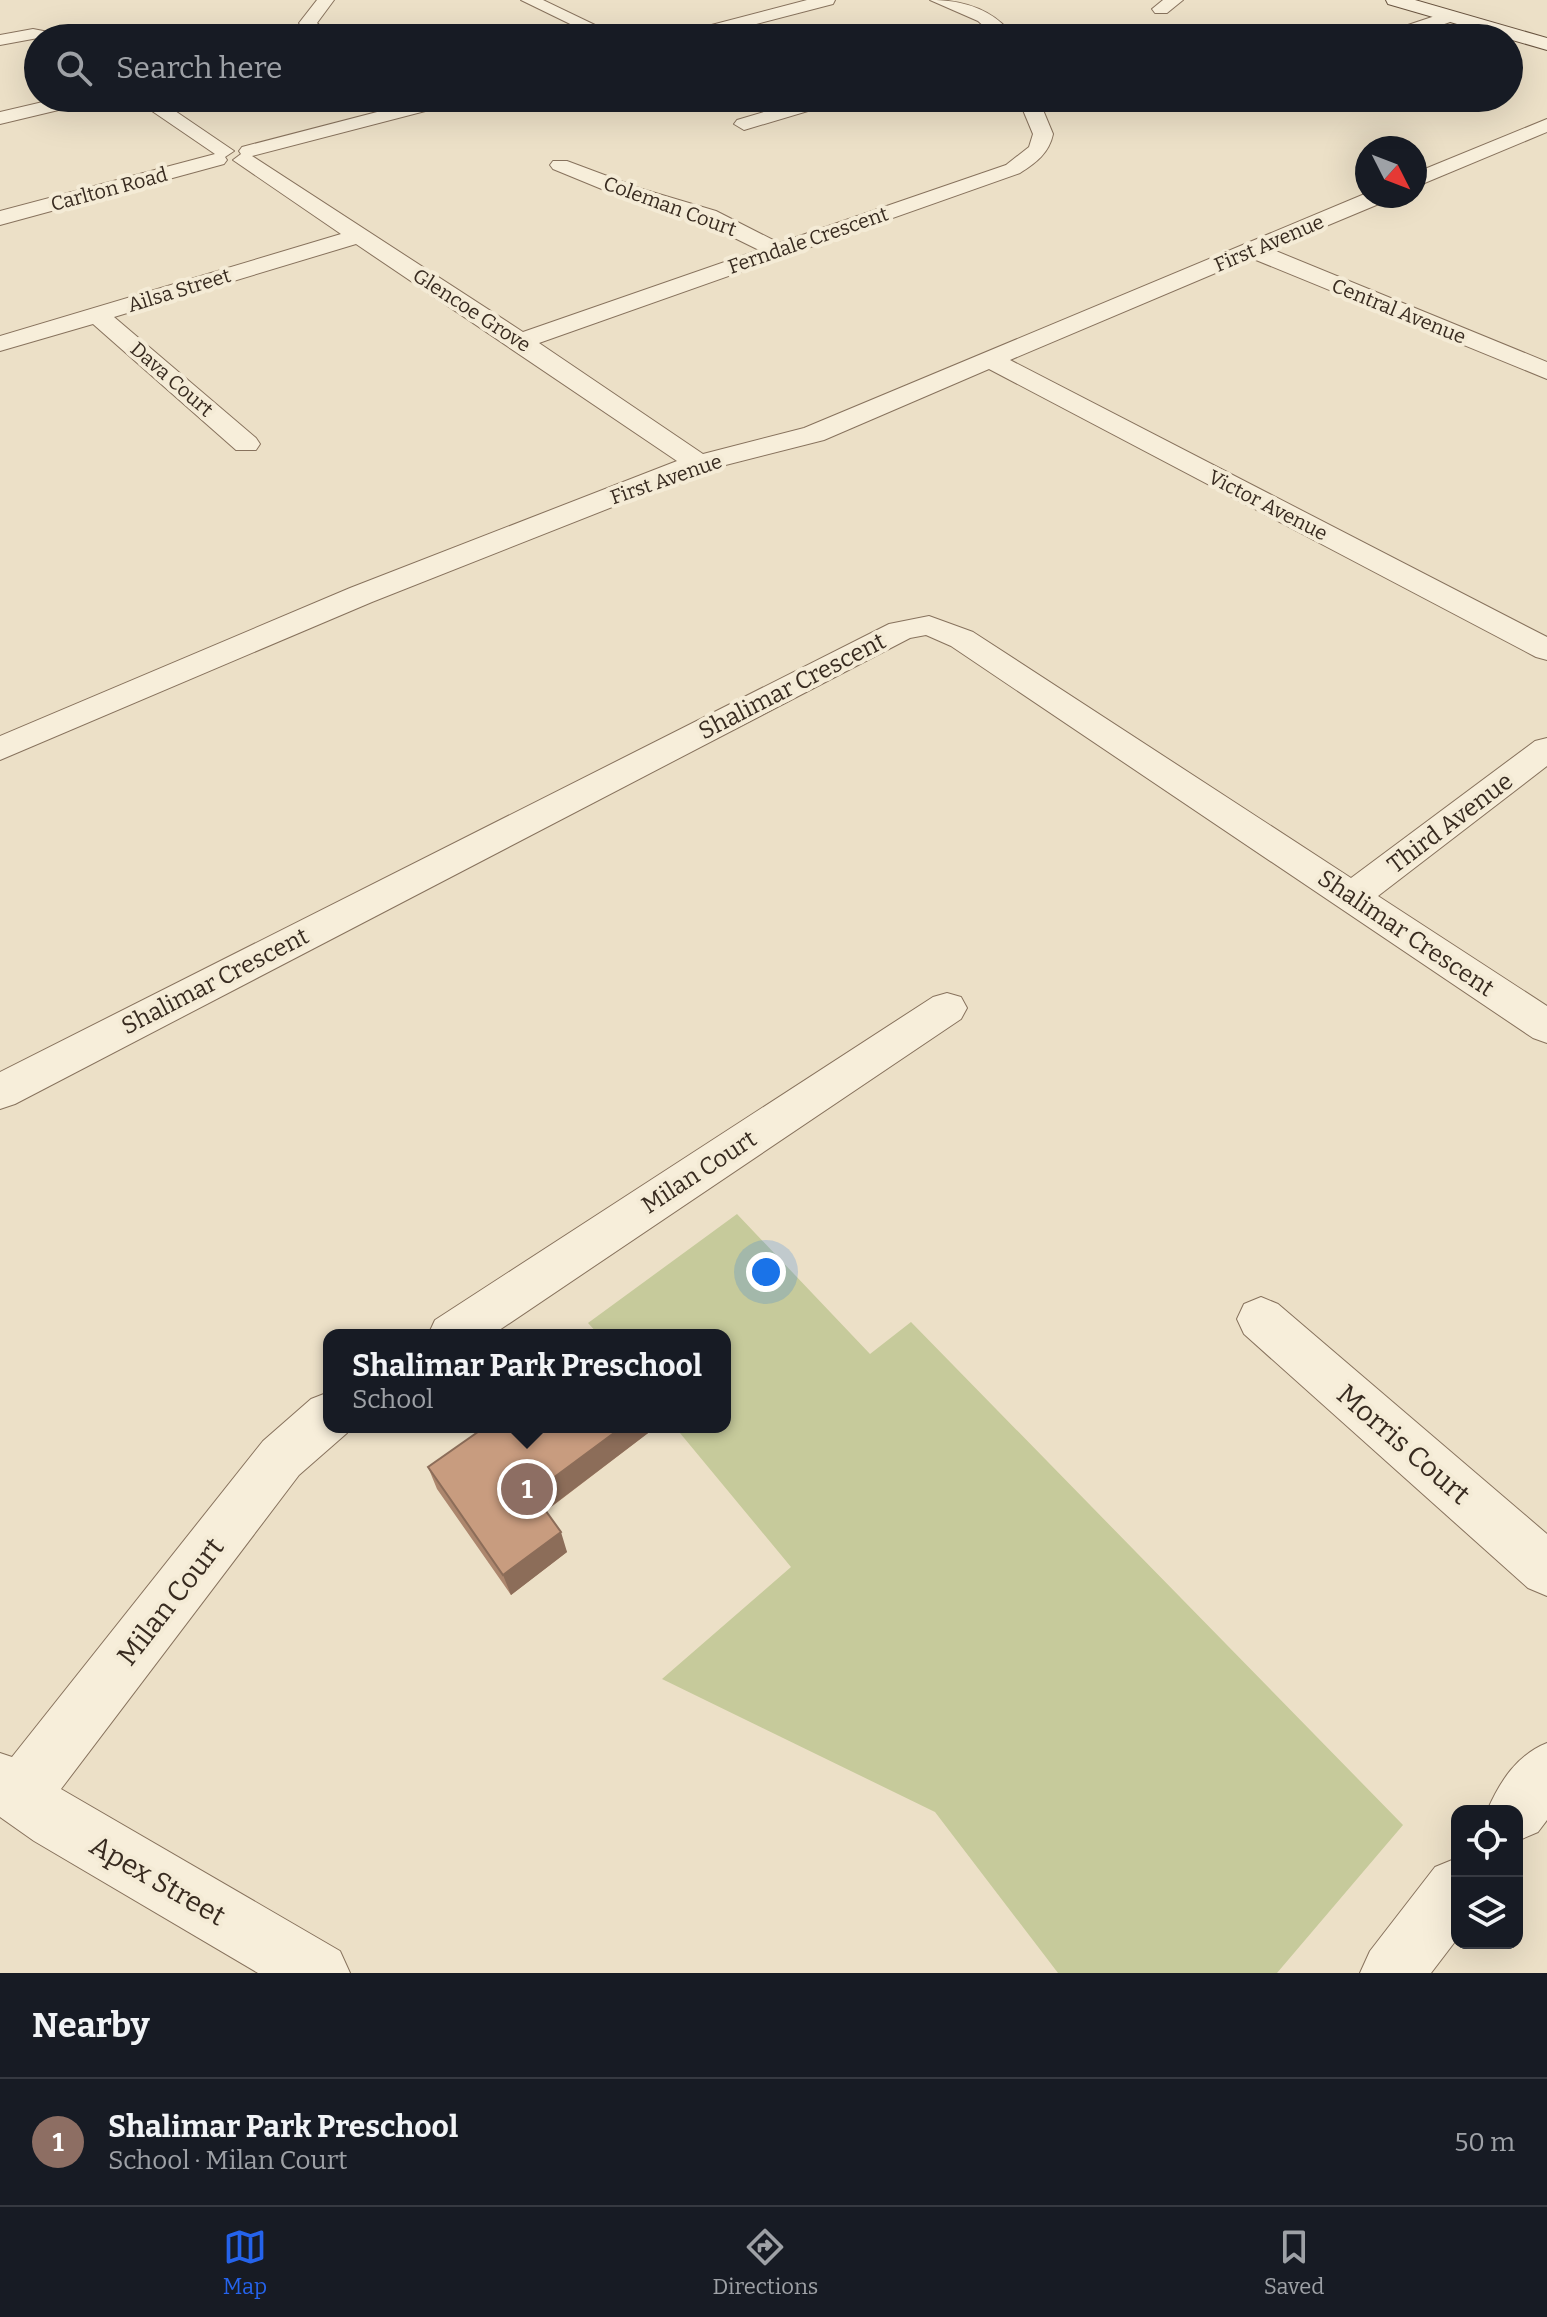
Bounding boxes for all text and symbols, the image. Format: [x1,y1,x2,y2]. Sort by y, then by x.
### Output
search box [24,24,1523,112]
icon: search [52,46,96,90]
text: Search here [116,50,283,86]
north arrow [1355,136,1427,208]
street label: Carlton Road [48,162,170,216]
street label: Coleman Court [600,171,740,241]
street label: Ferndale Crescent [725,201,891,279]
street label: First Avenue [1211,209,1327,277]
street label: Ailsa Street [125,263,233,317]
street label: Glencoe Grove [409,263,535,357]
street label: Central Avenue [1328,273,1470,349]
street label: Dava Court [126,337,218,421]
street label: First Avenue [607,449,725,509]
street label: Victor Avenue [1204,465,1332,545]
street label: Shalimar Crescent [694,627,891,745]
street label: Third Avenue [1382,767,1518,879]
street label: Shalimar Crescent [1313,864,1500,1002]
street label: Shalimar Crescent [117,922,314,1040]
street label: Milan Court [636,1124,762,1219]
your location [746,1252,786,1292]
popup [323,1329,731,1433]
text: Shalimar Park Preschool [352,1348,702,1384]
street label: Morris Court [1331,1378,1477,1511]
text: School [352,1384,434,1415]
pin: 1 [501,1459,553,1519]
street label: Milan Court [110,1531,230,1672]
map controls [1451,1805,1523,1949]
button: locate [1451,1805,1523,1877]
street label: Apex Street [84,1829,231,1932]
button: layers [1451,1877,1523,1949]
text: Nearby [32,2005,150,2046]
text: Shalimar Park Preschool [108,2109,458,2145]
text: 1 [52,2127,64,2158]
text: 50 m [1454,2127,1515,2158]
text: School · Milan Court [108,2145,348,2176]
tab: Map [223,2225,267,2300]
tab: Directions [713,2225,818,2300]
tab: Saved [1264,2225,1324,2300]

